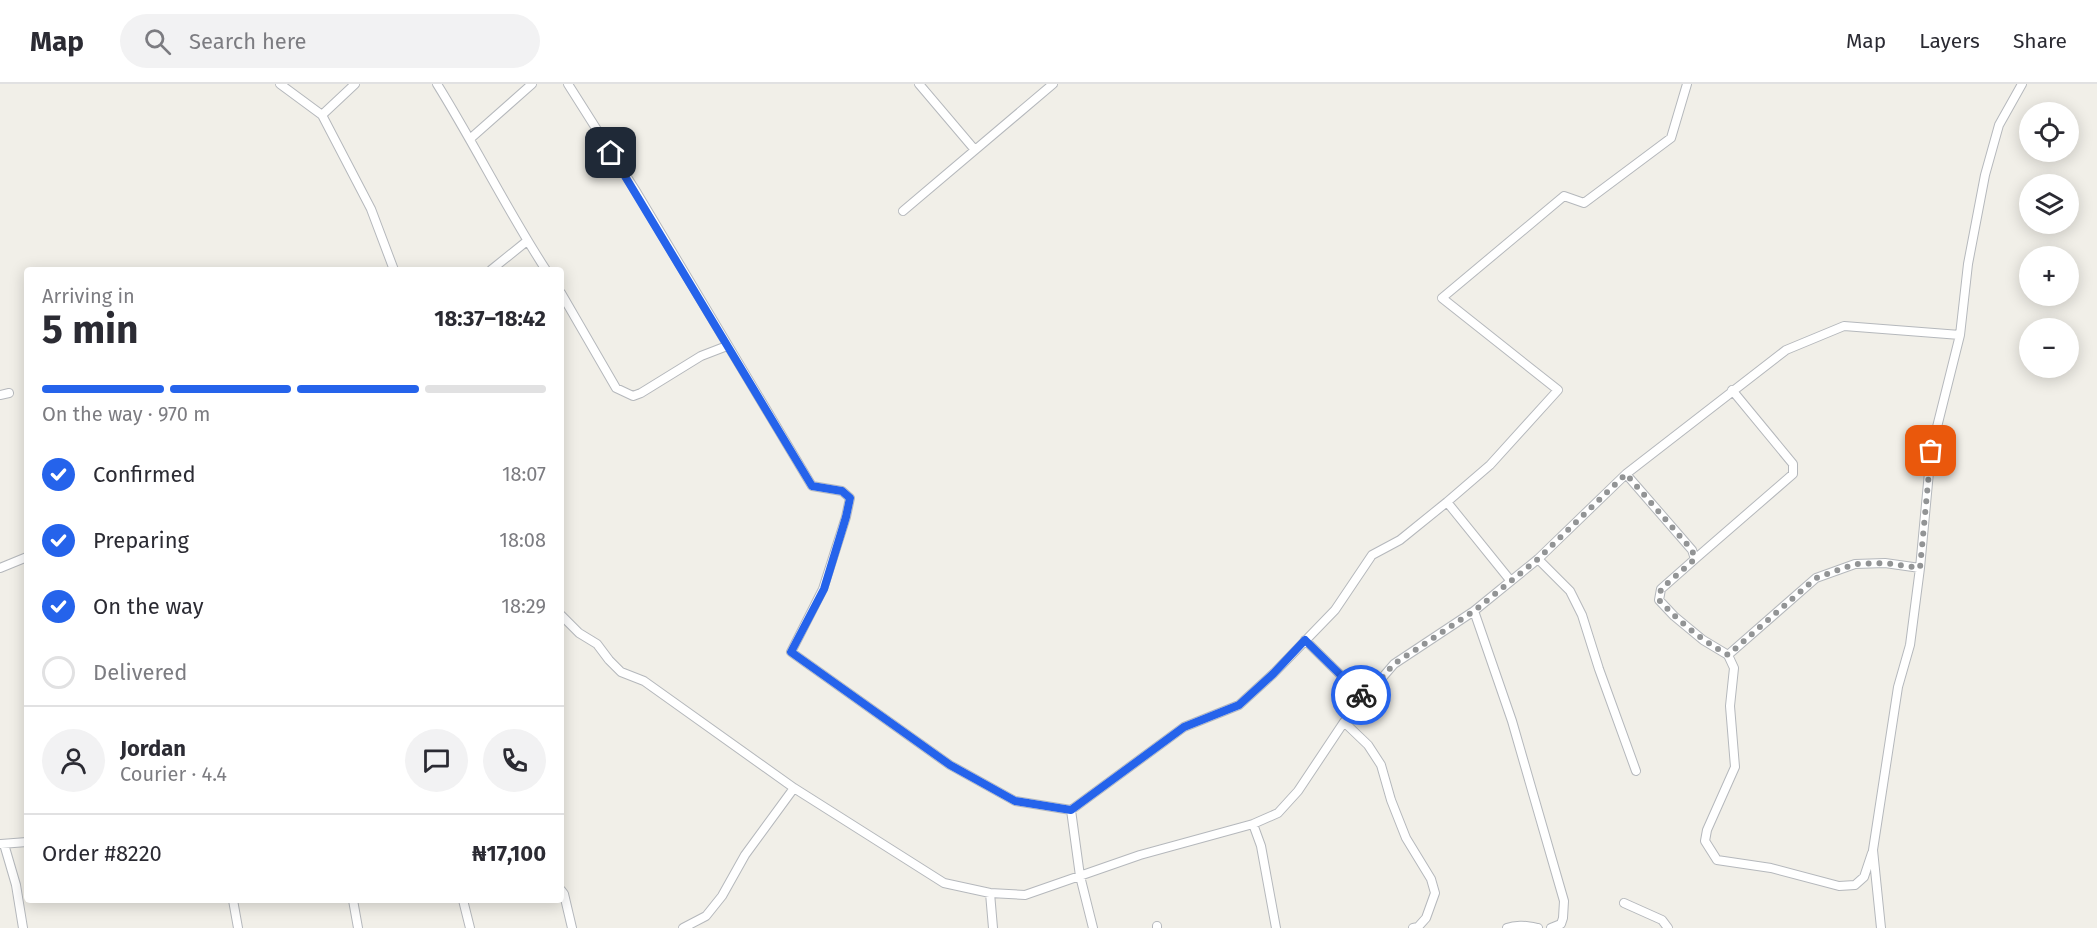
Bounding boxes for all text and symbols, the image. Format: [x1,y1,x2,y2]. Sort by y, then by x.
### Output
search box [120,14,540,68]
text: Map [30,25,84,58]
icon: search [141,25,174,58]
text: Search here [189,28,307,55]
text: Map [1846,28,1886,54]
text: Layers [1919,28,1980,54]
text: Share [2013,28,2067,54]
map controls [2019,102,2079,378]
button: locate [2019,102,2079,162]
pin [585,127,636,178]
icon: home [594,136,627,169]
button: layers [2019,174,2079,234]
button: + [2019,246,2079,306]
text: Arriving in [42,284,135,308]
text: 18:37–18:42 [434,305,546,332]
text: 5 min [42,307,139,353]
button: − [2019,318,2079,378]
text: On the way · 970 m [42,402,210,426]
pin [1905,425,1956,476]
icon: bag [1914,434,1947,467]
icon: check [42,458,75,491]
text: Confirmed [93,461,196,488]
text: 18:07 [502,462,546,486]
icon: check [42,524,75,557]
text: Preparing [93,527,189,554]
text: 18:08 [499,528,546,552]
icon: check [42,590,75,623]
text: On the way [93,593,204,620]
text: 18:29 [501,594,546,618]
text: Delivered [93,659,188,686]
courier [1331,665,1391,725]
icon: bike [1345,679,1378,712]
button: person [42,729,105,792]
button: chat [405,729,468,792]
button: phone [483,729,546,792]
text: Jordan [120,735,186,762]
text: Courier · 4.4 [120,762,227,786]
text: Order #8220 [42,840,162,867]
text: ₦17,100 [472,840,546,867]

